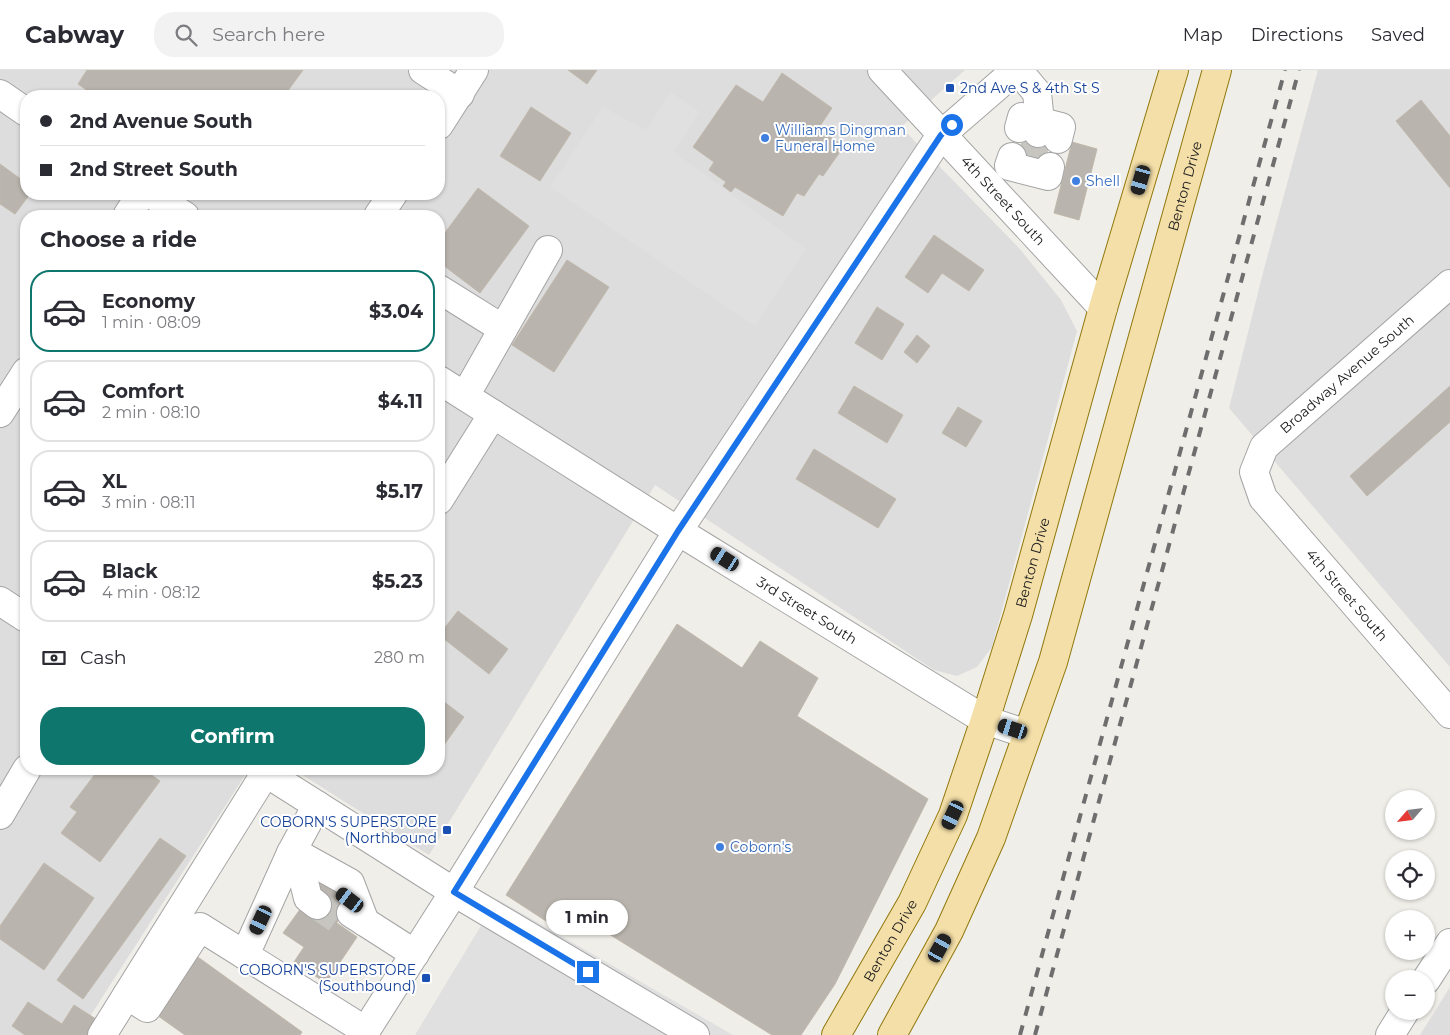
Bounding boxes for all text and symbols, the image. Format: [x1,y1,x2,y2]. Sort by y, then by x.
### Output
search box [154,12,504,57]
text: Cabway [25,20,124,49]
icon: search [172,21,200,49]
text: Search here [212,23,325,46]
text: Map [1183,24,1223,46]
text: Directions [1251,24,1343,46]
text: Saved [1371,24,1425,46]
place label: 2nd Ave S & 4th St S [960,79,1100,97]
marker: 2nd Ave S & 4th St S [944,82,956,94]
text: 2nd Avenue South [70,110,253,133]
route start [941,114,963,136]
place label: Williams Dingman Funeral Home [775,121,906,155]
marker: Williams Dingman Funeral Home [759,132,771,144]
street label: Benton Drive [1164,139,1206,233]
street label: 4th Street South [957,152,1049,249]
text: 2nd Street South [70,158,238,181]
car [1129,164,1152,196]
place label: Shell [1086,172,1120,190]
marker: Shell [1070,175,1082,187]
text: Choose a ride [40,226,197,253]
icon: car [42,289,87,334]
text: Economy [102,290,195,313]
text: $3.04 [369,300,423,323]
street label: Broadway Avenue South [1276,311,1418,437]
text: 1 min · 08:09 [102,313,201,332]
icon: car [42,379,87,424]
text: Comfort [102,380,184,403]
text: $4.11 [378,390,423,413]
text: 2 min · 08:10 [102,403,200,422]
icon: car [42,469,87,514]
text: XL [102,470,127,493]
text: $5.17 [376,480,423,503]
text: 3 min · 08:11 [102,493,195,512]
street label: Benton Drive [1011,516,1054,610]
car [708,545,741,573]
street label: 4th Street South [1302,545,1392,645]
icon: car [42,559,87,604]
text: Black [102,560,158,583]
text: $5.23 [372,570,423,593]
street label: 3rd Street South [753,573,860,648]
text: 4 min · 08:12 [102,583,200,602]
icon: cash [40,644,68,672]
text: Cash [80,646,127,669]
text: 280 m [374,648,425,667]
button: Confirm [40,707,425,765]
car [996,717,1029,741]
north arrow [1385,790,1435,840]
map controls [1385,790,1435,1020]
car [939,798,966,832]
place label: COBORN'S SUPERSTORE (Northbound [260,813,437,847]
marker: COBORN'S SUPERSTORE (Northbound [441,824,453,836]
place label: Coborn's [730,838,791,856]
marker: Coborn's [714,841,726,853]
button: locate [1385,850,1435,900]
car [333,885,366,915]
street label: Benton Drive [859,896,921,985]
callout: 1 min [547,900,629,934]
car [247,903,274,937]
text: 1 min [565,908,609,927]
button: + [1385,910,1435,960]
car [926,931,953,965]
place label: COBORN'S SUPERSTORE (Southbound) [239,961,416,995]
route end [577,961,599,983]
button: − [1385,970,1435,1020]
marker: COBORN'S SUPERSTORE (Southbound) [420,972,432,984]

